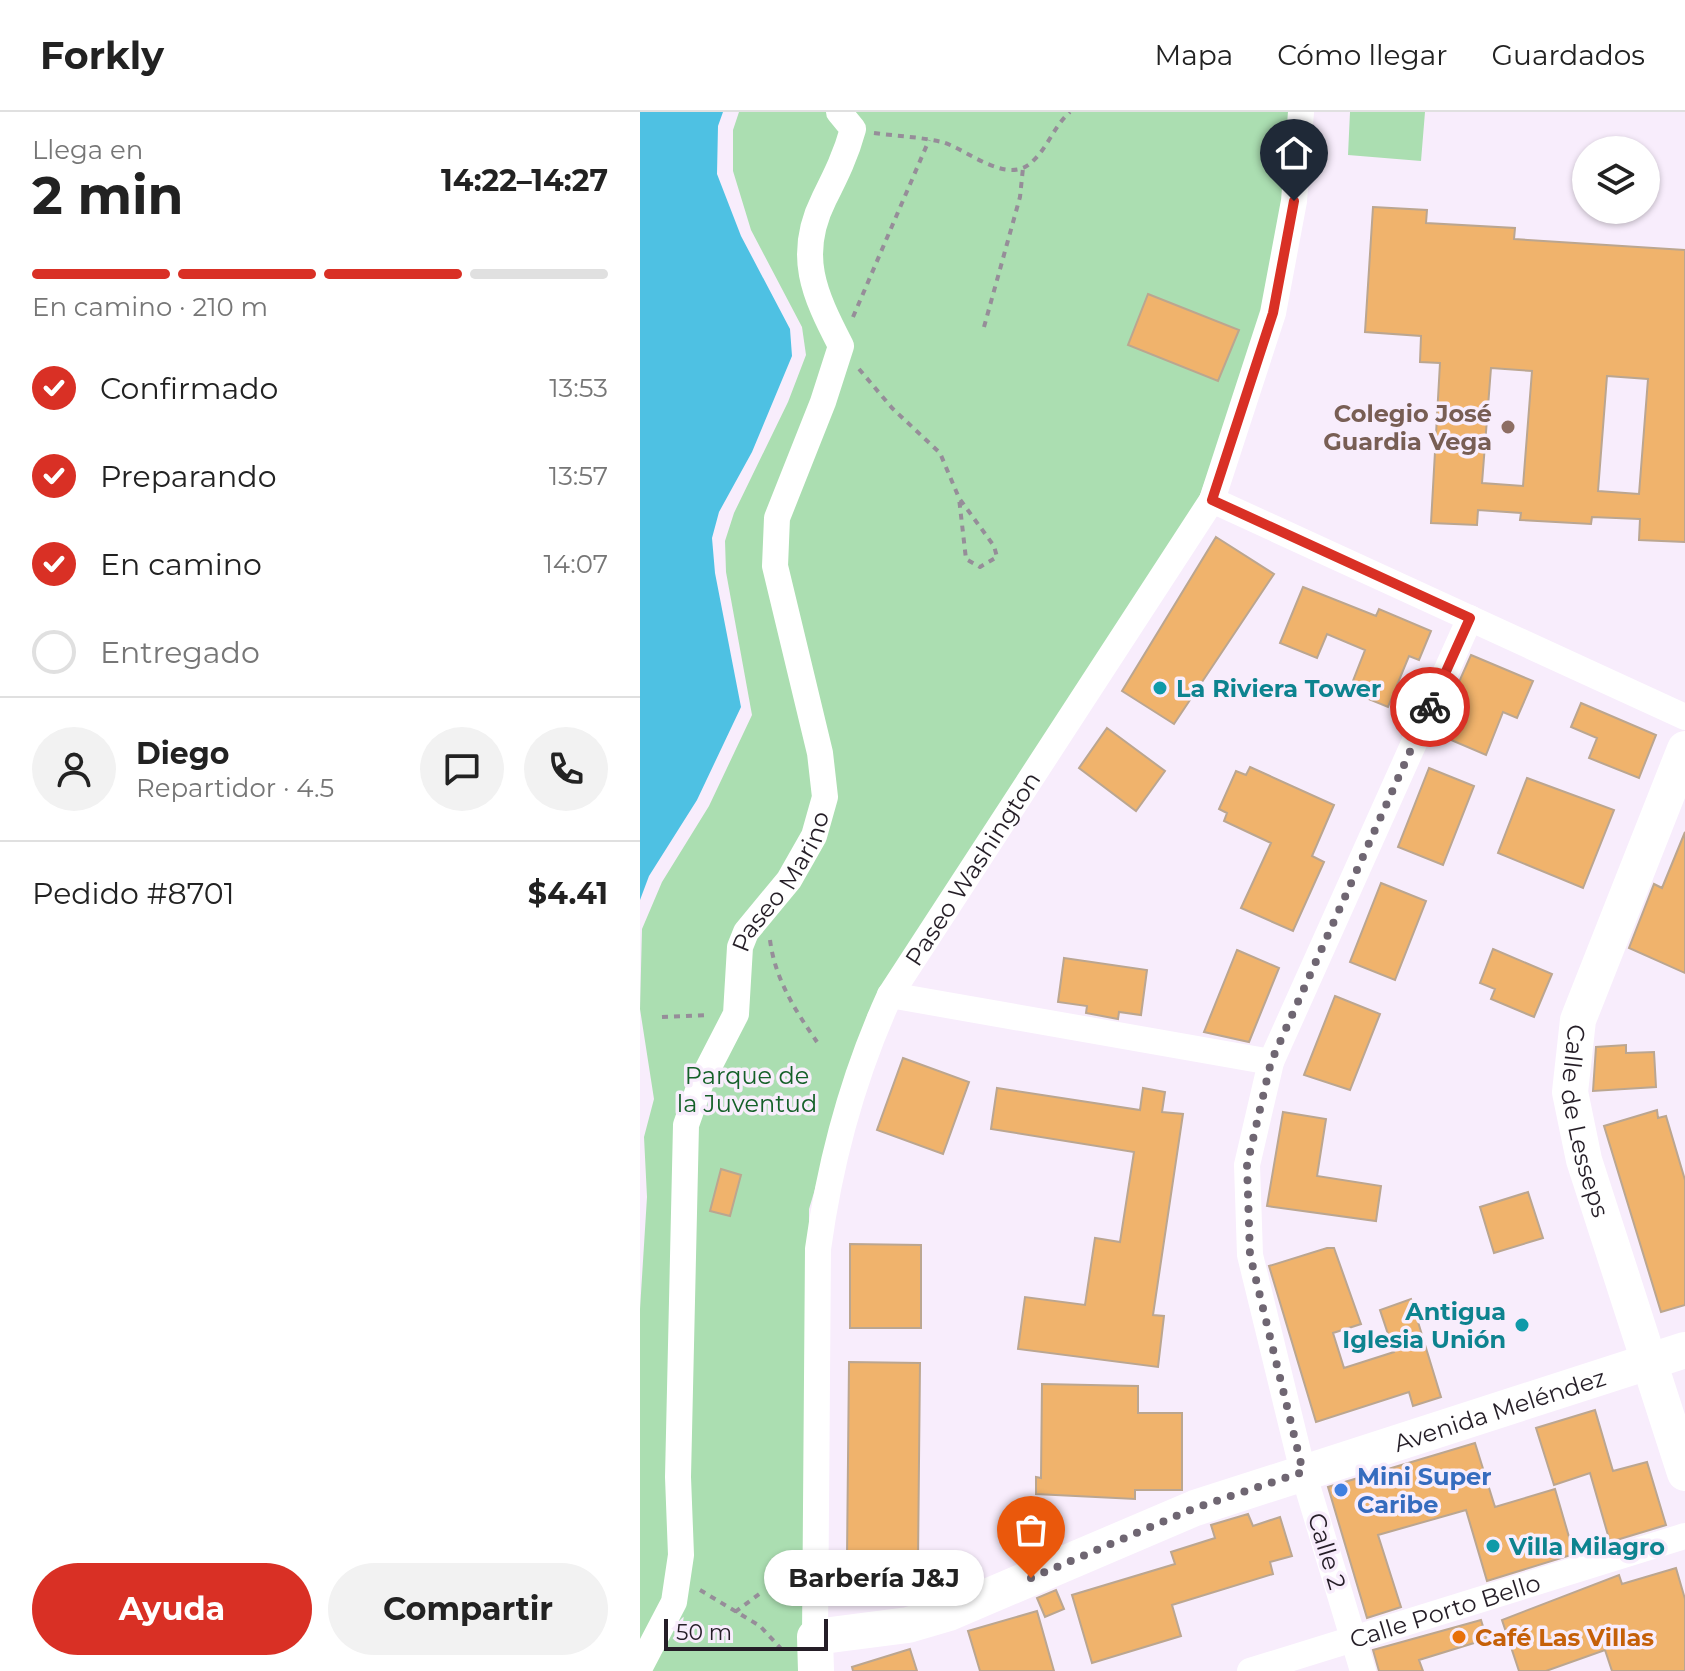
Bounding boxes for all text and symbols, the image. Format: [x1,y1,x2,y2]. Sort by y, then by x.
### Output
text: Forkly [40,32,164,79]
text: Mapa [1154,38,1233,72]
text: Cómo llegar [1277,38,1447,72]
text: Guardados [1491,38,1645,72]
pin [1260,119,1328,201]
icon: home [1272,131,1316,175]
text: Llega en [32,134,143,166]
map controls [1572,136,1660,224]
button: layers [1572,136,1660,224]
text: 14:22–14:27 [441,162,608,199]
text: 2 min [32,164,184,227]
text: En camino · 210 m [32,291,268,323]
icon: check [32,366,76,410]
text: Confirmado [100,370,278,407]
text: 13:53 [549,372,608,404]
place label: Colegio José Guardia Vega [1323,399,1492,456]
marker: Colegio José Guardia Vega [1499,418,1517,436]
icon: check [32,454,76,498]
text: Preparando [100,458,277,495]
text: 13:57 [549,460,608,492]
icon: check [32,542,76,586]
text: En camino [100,546,262,583]
text: 14:07 [543,548,608,580]
text: Entregado [100,634,260,671]
courier [1390,667,1470,747]
place label: La Riviera Tower [1176,674,1381,703]
marker: La Riviera Tower [1151,679,1169,697]
icon: bike [1408,685,1452,729]
button: person [32,727,116,811]
button: chat [420,727,504,811]
button: phone [524,727,608,811]
text: Diego [136,735,229,772]
street label: Paseo Washington [899,766,1046,971]
text: Repartidor · 4.5 [136,772,334,804]
street label: Paseo Marino [725,808,835,956]
text: Pedido #8701 [32,875,234,912]
text: $4.41 [528,875,608,912]
street label: Calle de Lesseps [1555,1023,1616,1220]
park label: Parque de la Juventud [677,1061,817,1118]
place label: Antigua Iglesia Unión [1342,1297,1506,1354]
marker: Antigua Iglesia Unión [1513,1316,1531,1334]
street label: Avenida Meléndez [1390,1362,1609,1457]
place label: Mini Super Caribe [1357,1462,1492,1519]
marker: Mini Super Caribe [1332,1481,1350,1499]
pin [997,1496,1065,1578]
icon: bag [1009,1508,1053,1552]
street label: Calle 2 [1302,1509,1352,1593]
place label: Villa Milagro [1508,1532,1665,1561]
marker: Villa Milagro [1484,1537,1502,1555]
callout: Barbería J&J [763,1550,983,1606]
text: Barbería J&J [788,1562,960,1594]
button: Ayuda [32,1563,312,1655]
button: Compartir [328,1563,608,1655]
street label: Calle Porto Bello [1346,1567,1544,1654]
scale bar [664,1615,828,1651]
text: 50 m [676,1619,732,1646]
place label: Café Las Villas [1475,1623,1654,1652]
marker: Café Las Villas [1450,1628,1468,1646]

